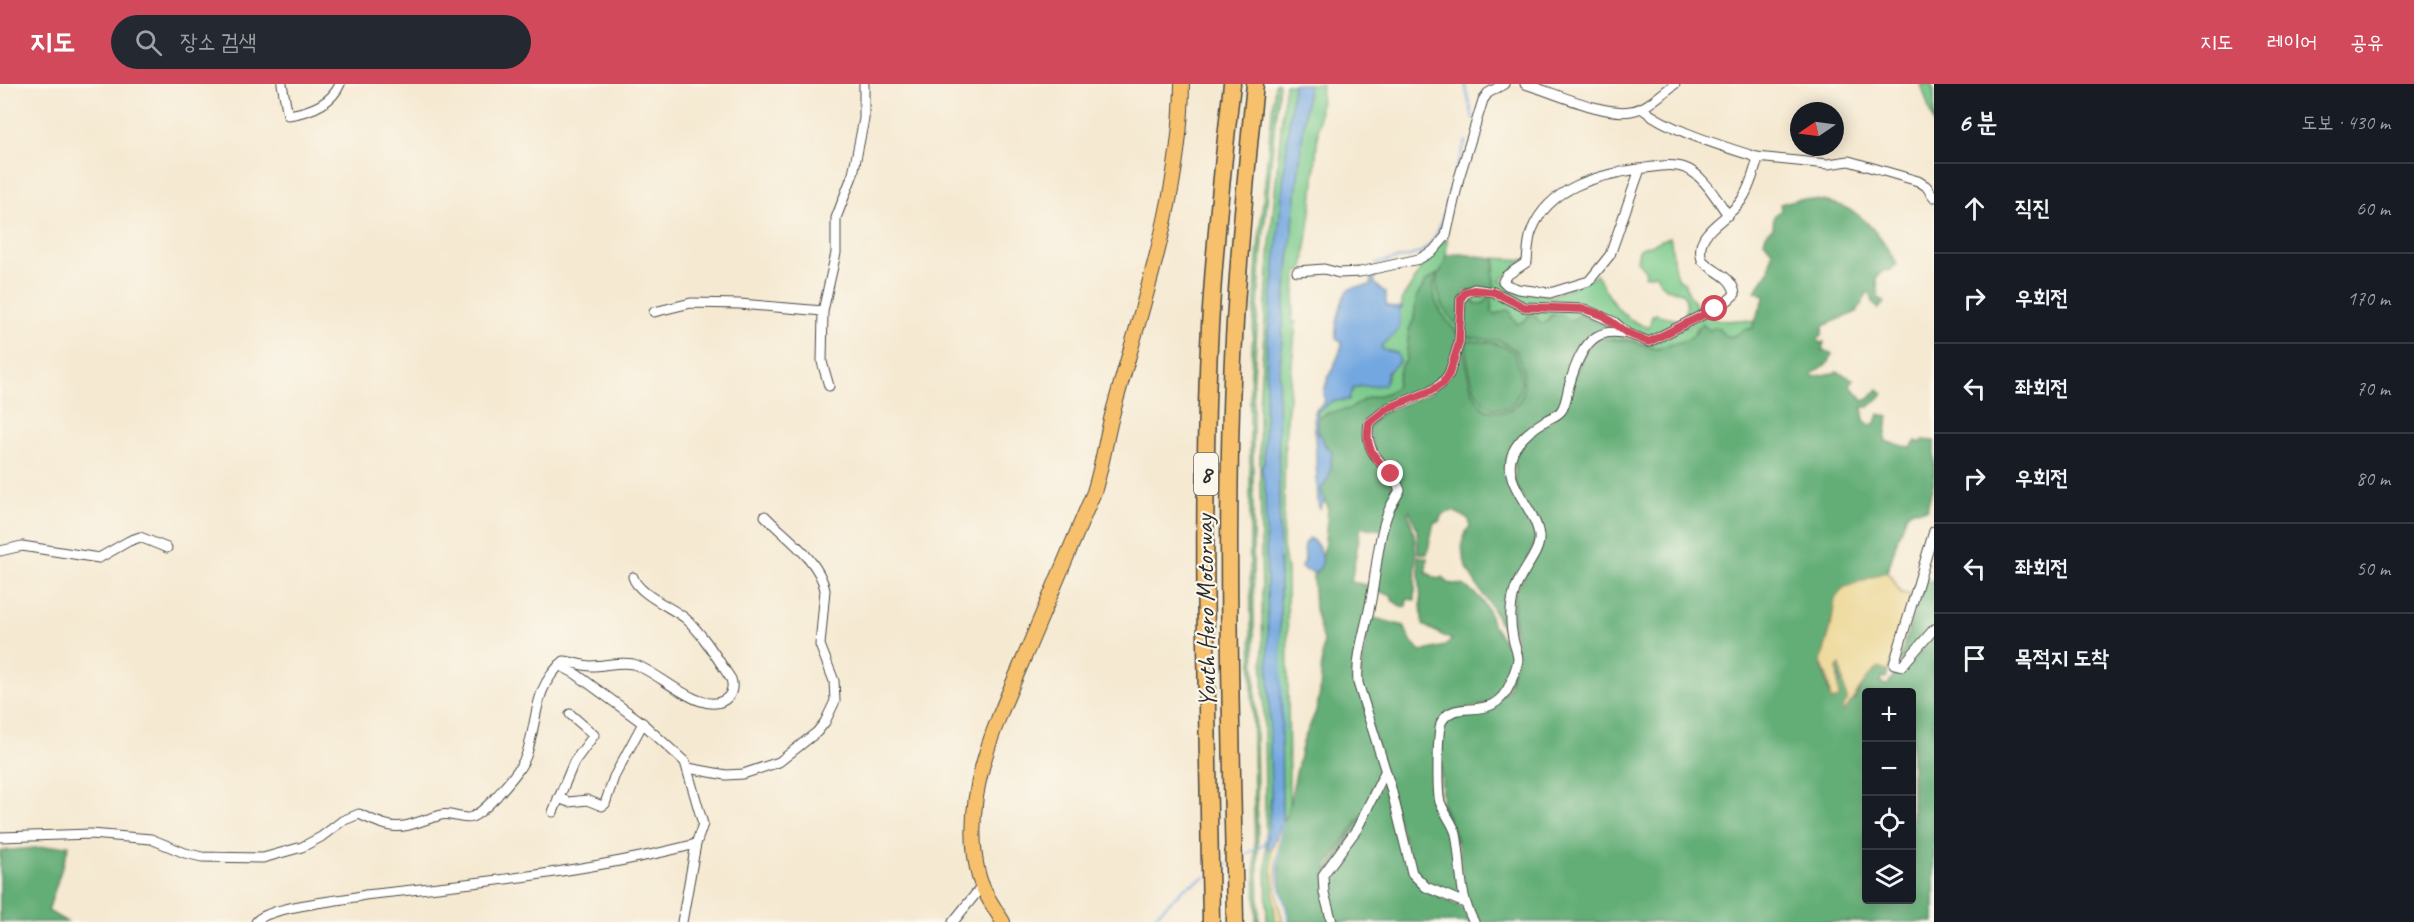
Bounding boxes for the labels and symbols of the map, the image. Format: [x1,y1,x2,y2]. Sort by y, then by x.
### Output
north arrow [1790,102,1844,156]
route start [1701,295,1727,321]
road number: 8 [1194,453,1218,495]
route end [1377,460,1403,486]
street label: Youth Hero Motorway [1187,512,1224,708]

